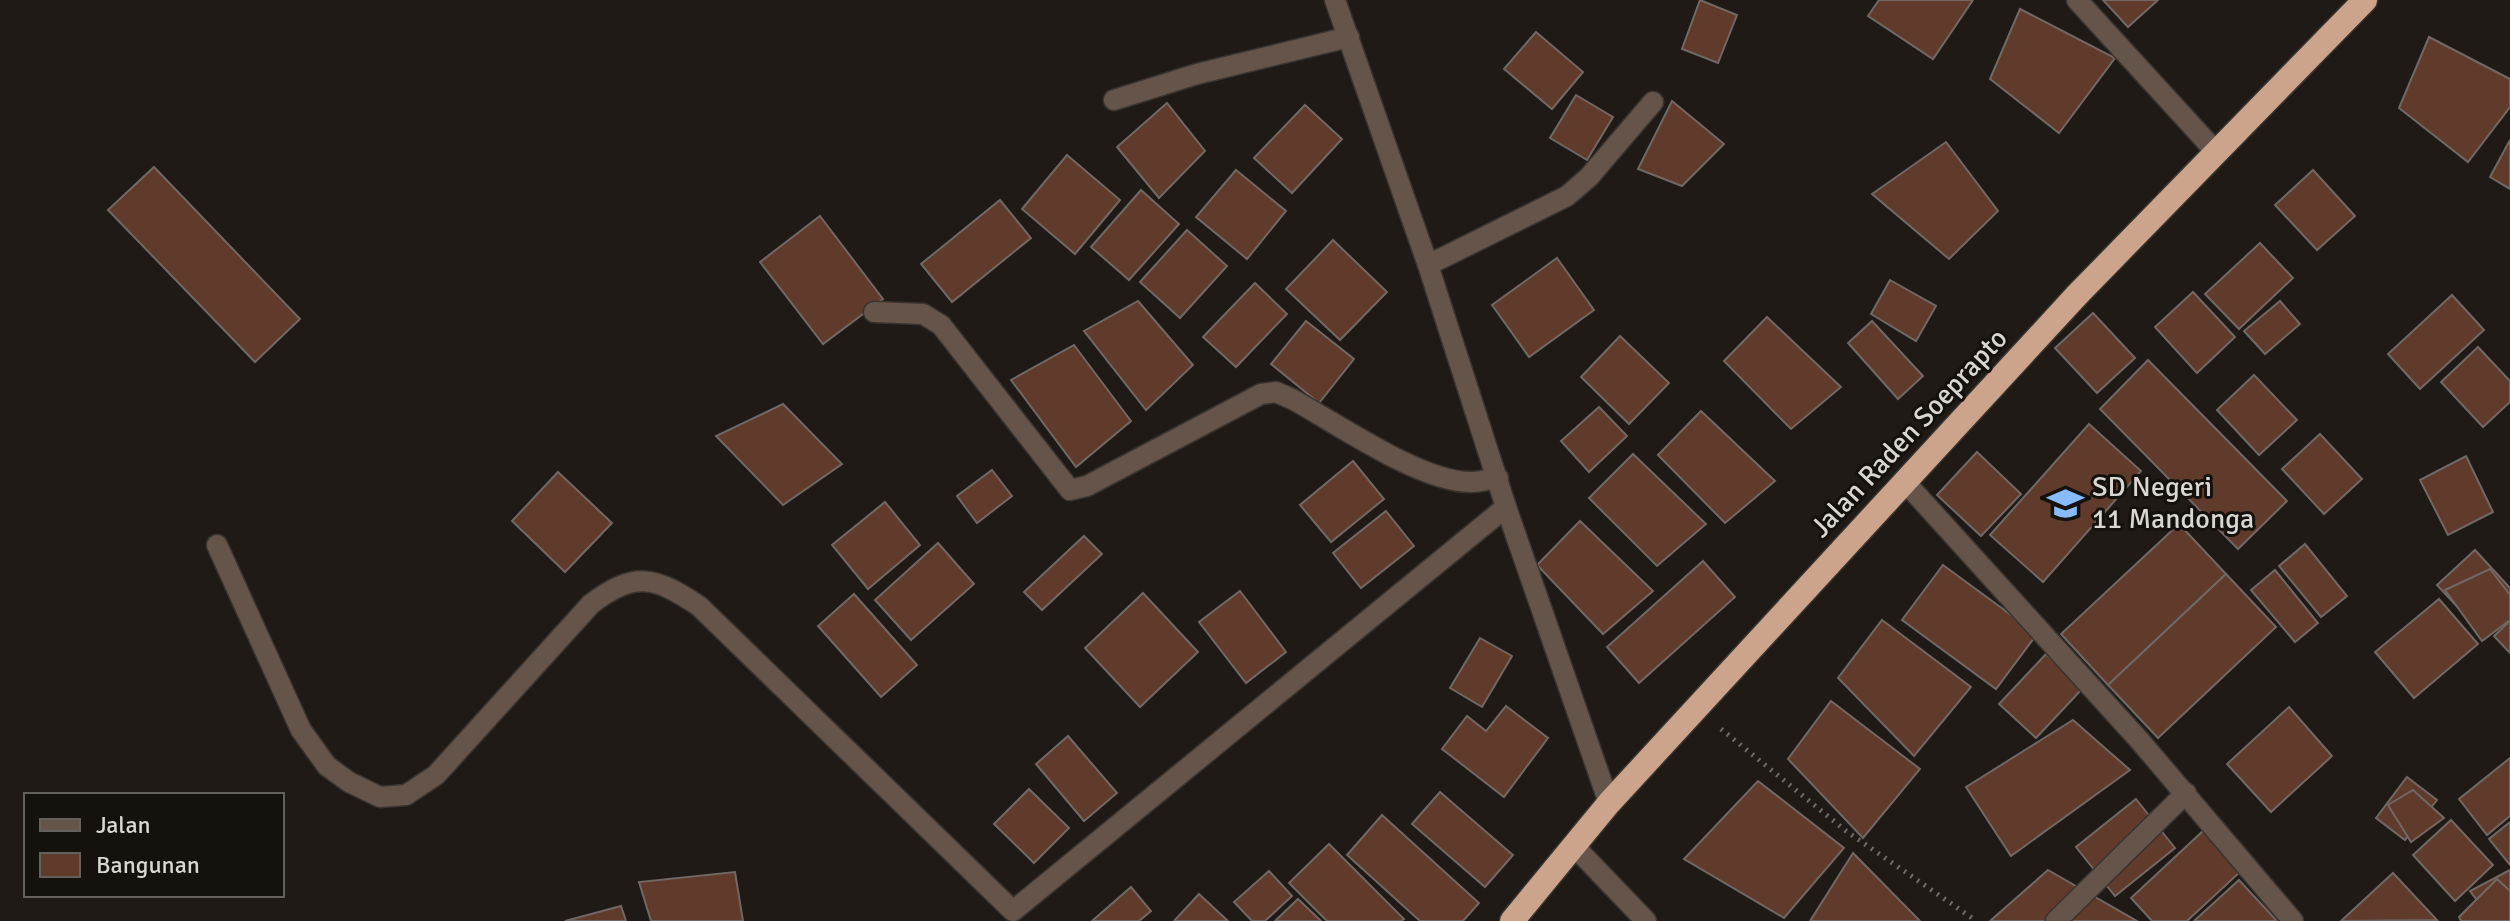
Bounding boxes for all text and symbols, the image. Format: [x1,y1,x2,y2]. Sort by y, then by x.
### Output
street label: Jalan Raden Soeprapto [1803,322,2015,544]
place label: SD Negeri 11 Mandonga [2092,470,2254,536]
school or university icon: SD Negeri 11 Mandonga [2047,484,2085,522]
legend [24,793,284,897]
text: Jalan [96,810,151,840]
text: Bangunan [96,850,200,880]

